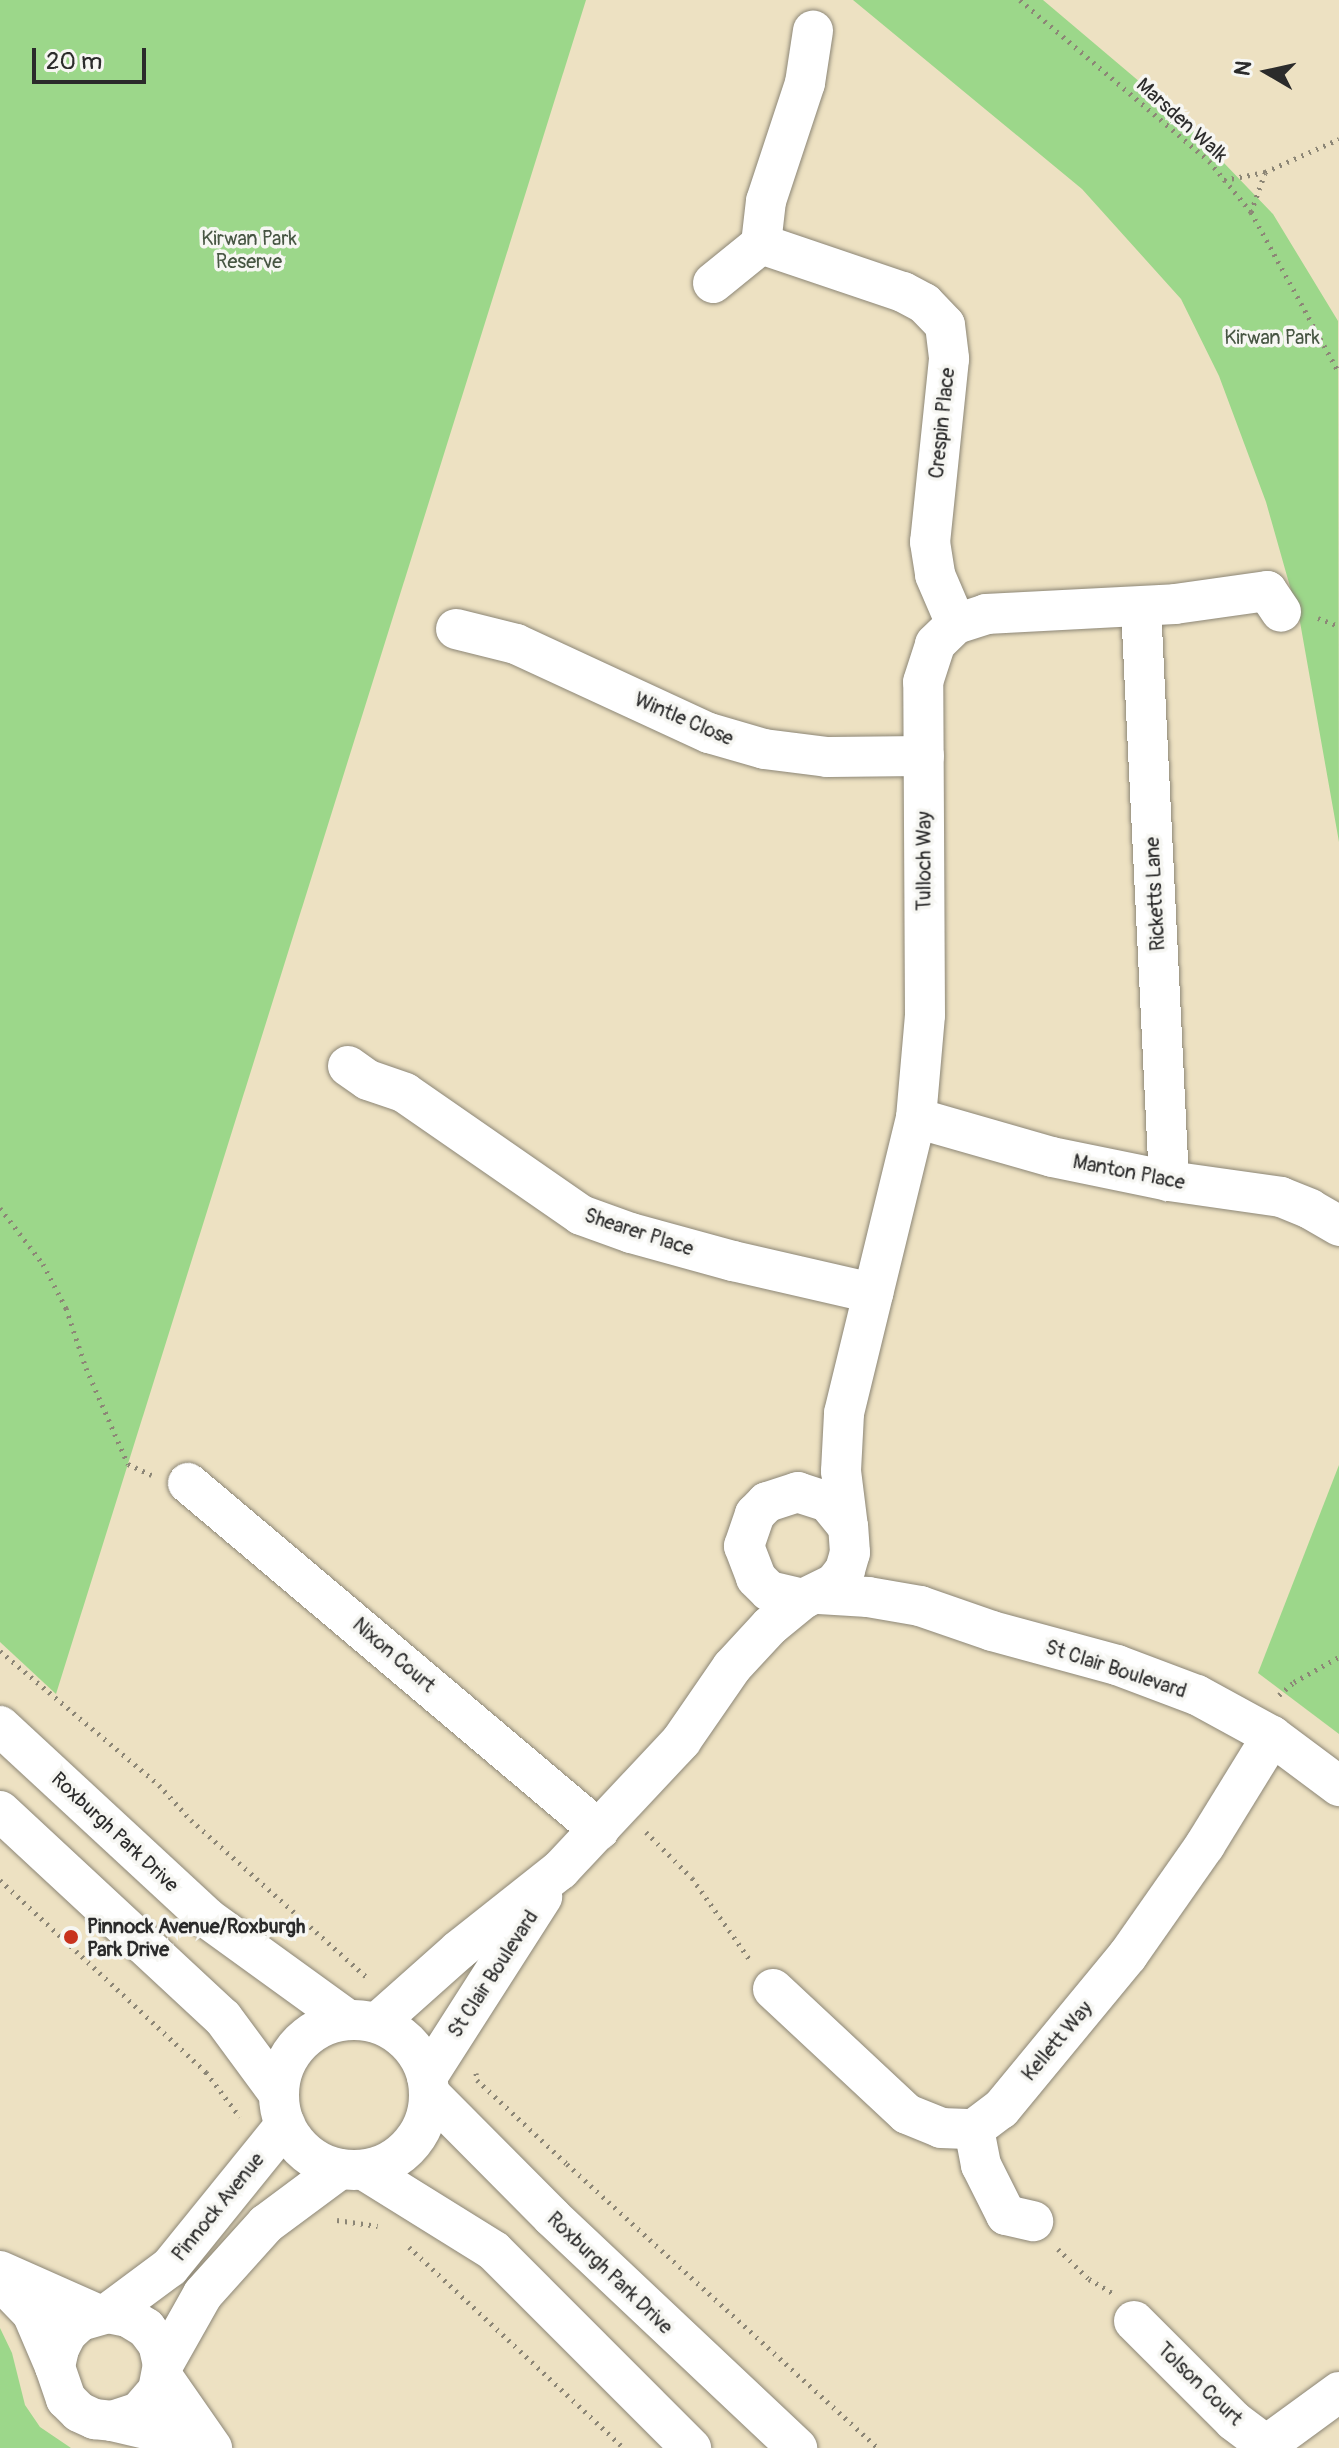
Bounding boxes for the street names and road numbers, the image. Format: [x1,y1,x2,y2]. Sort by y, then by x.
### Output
street label: Marsden Walk [1131,73,1233,167]
street label: Crespin Place [924,366,960,480]
street label: Wintle Close [631,687,737,751]
street label: Tulloch Way [912,811,936,911]
street label: Ricketts Lane [1140,836,1170,952]
street label: Manton Place [1071,1149,1187,1195]
street label: Shearer Place [581,1203,697,1261]
street label: Nixon Court [348,1613,440,1697]
street label: St Clair Boulevard [1042,1635,1190,1703]
street label: Roxburgh Park Drive [46,1767,184,1897]
street label: St Clair Boulevard [443,1906,543,2042]
street label: Kellett Way [1017,1996,1097,2086]
street label: Pinnock Avenue [167,2148,269,2266]
street label: Roxburgh Park Drive [542,2207,678,2339]
street label: Tolson Court [1152,2337,1248,2431]

